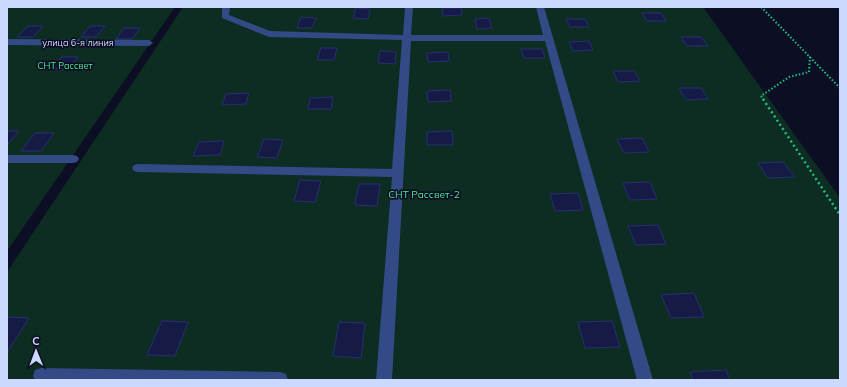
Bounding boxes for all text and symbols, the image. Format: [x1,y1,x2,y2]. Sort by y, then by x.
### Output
street label: улица 6-я линия [42,37,114,49]
park label: СНТ Рассвет [37,60,94,71]
park label: СНТ Рассвет-2 [388,188,460,201]
north arrow [16,331,56,371]
text: С [32,334,40,348]

